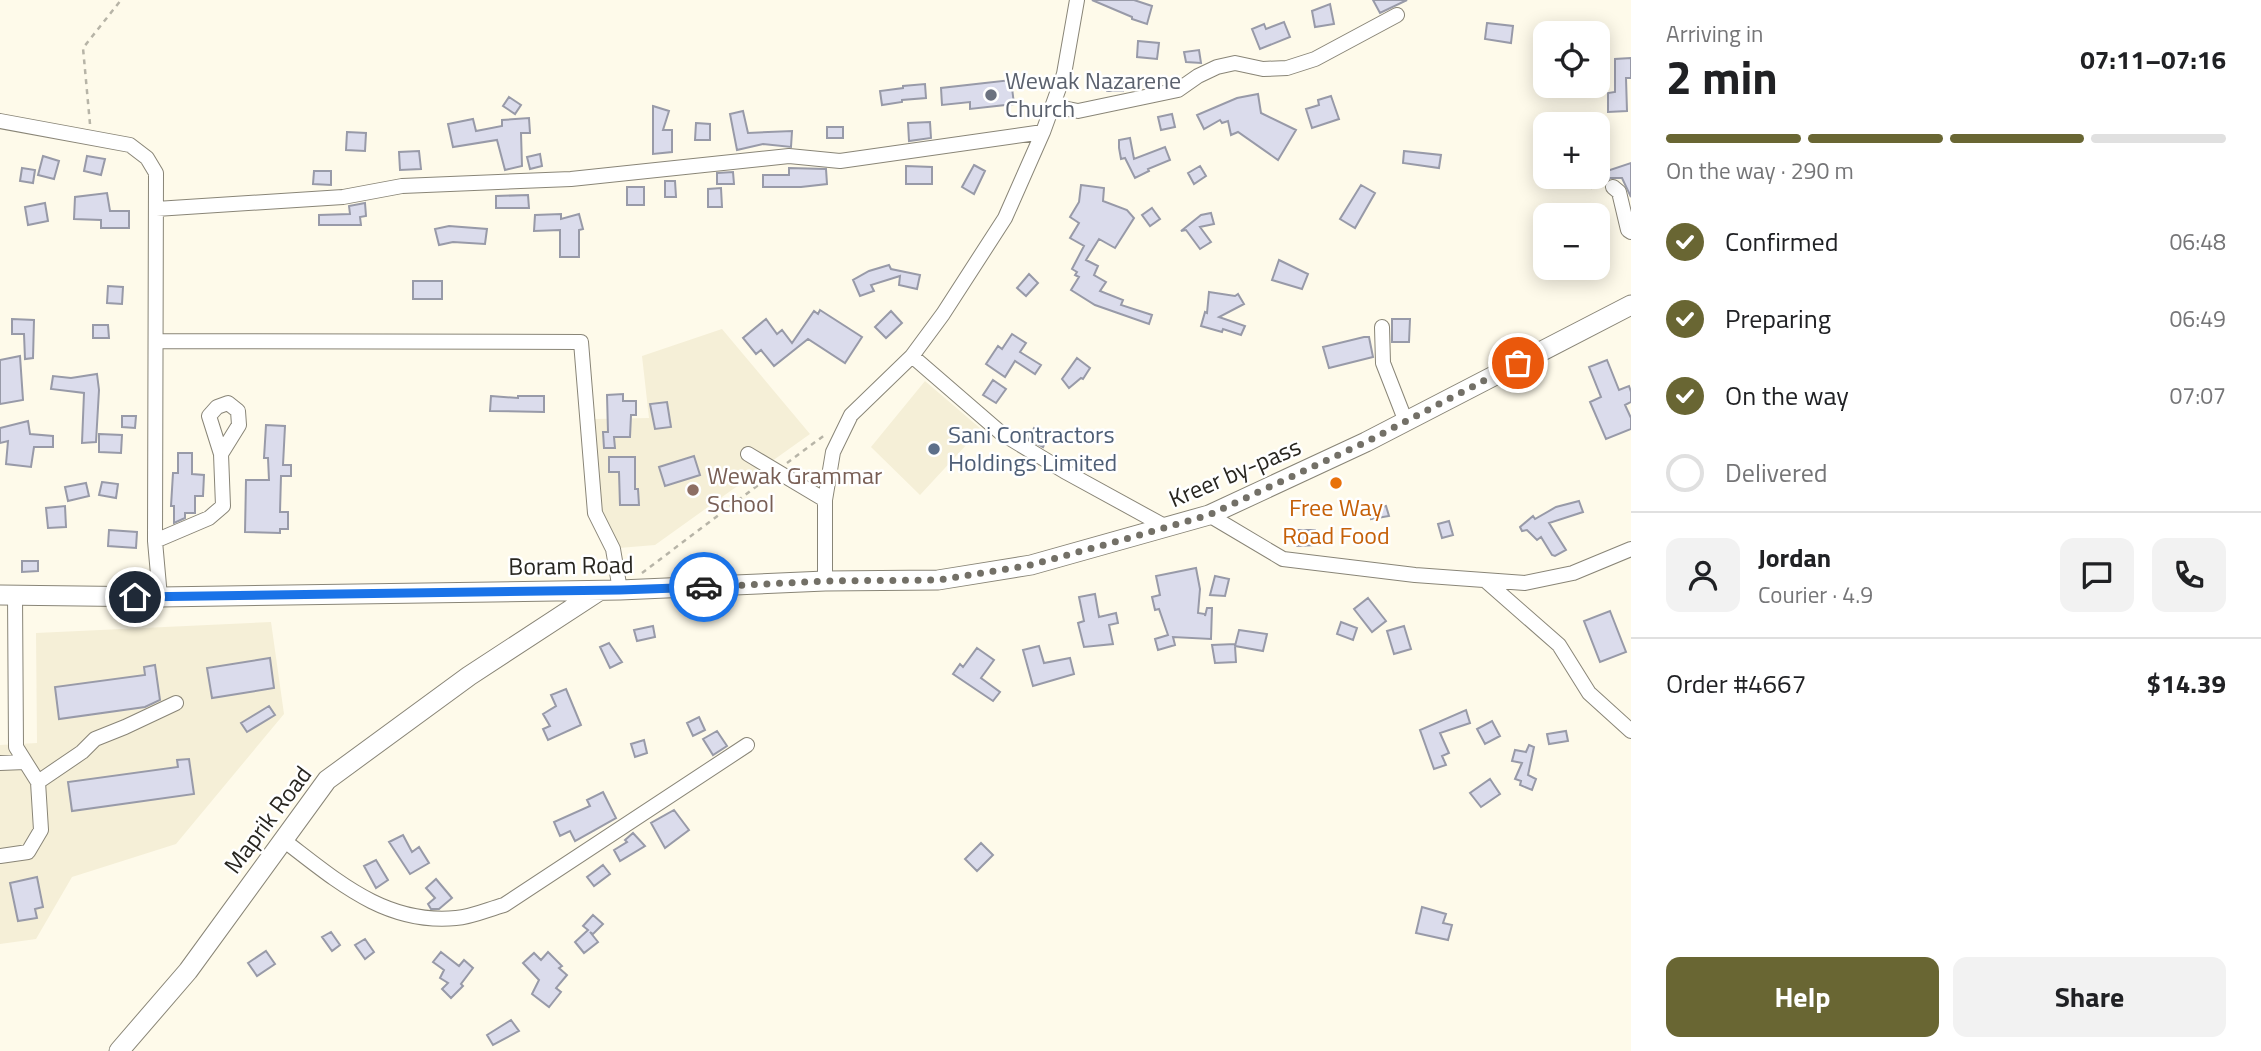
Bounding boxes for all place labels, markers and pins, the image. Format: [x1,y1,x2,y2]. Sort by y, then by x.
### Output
place label: Wewak Nazarene Church [1005,62,1181,126]
marker: Wewak Nazarene Church [983,87,999,103]
pin [1488,333,1548,393]
place label: Sani Contractors Holdings Limited [948,416,1117,480]
marker: Sani Contractors Holdings Limited [926,441,942,457]
place label: Wewak Grammar School [707,457,882,521]
marker: Free Way Road Food [1328,475,1344,491]
marker: Wewak Grammar School [685,482,701,498]
place label: Free Way Road Food [1282,489,1390,553]
pin [105,567,165,627]

